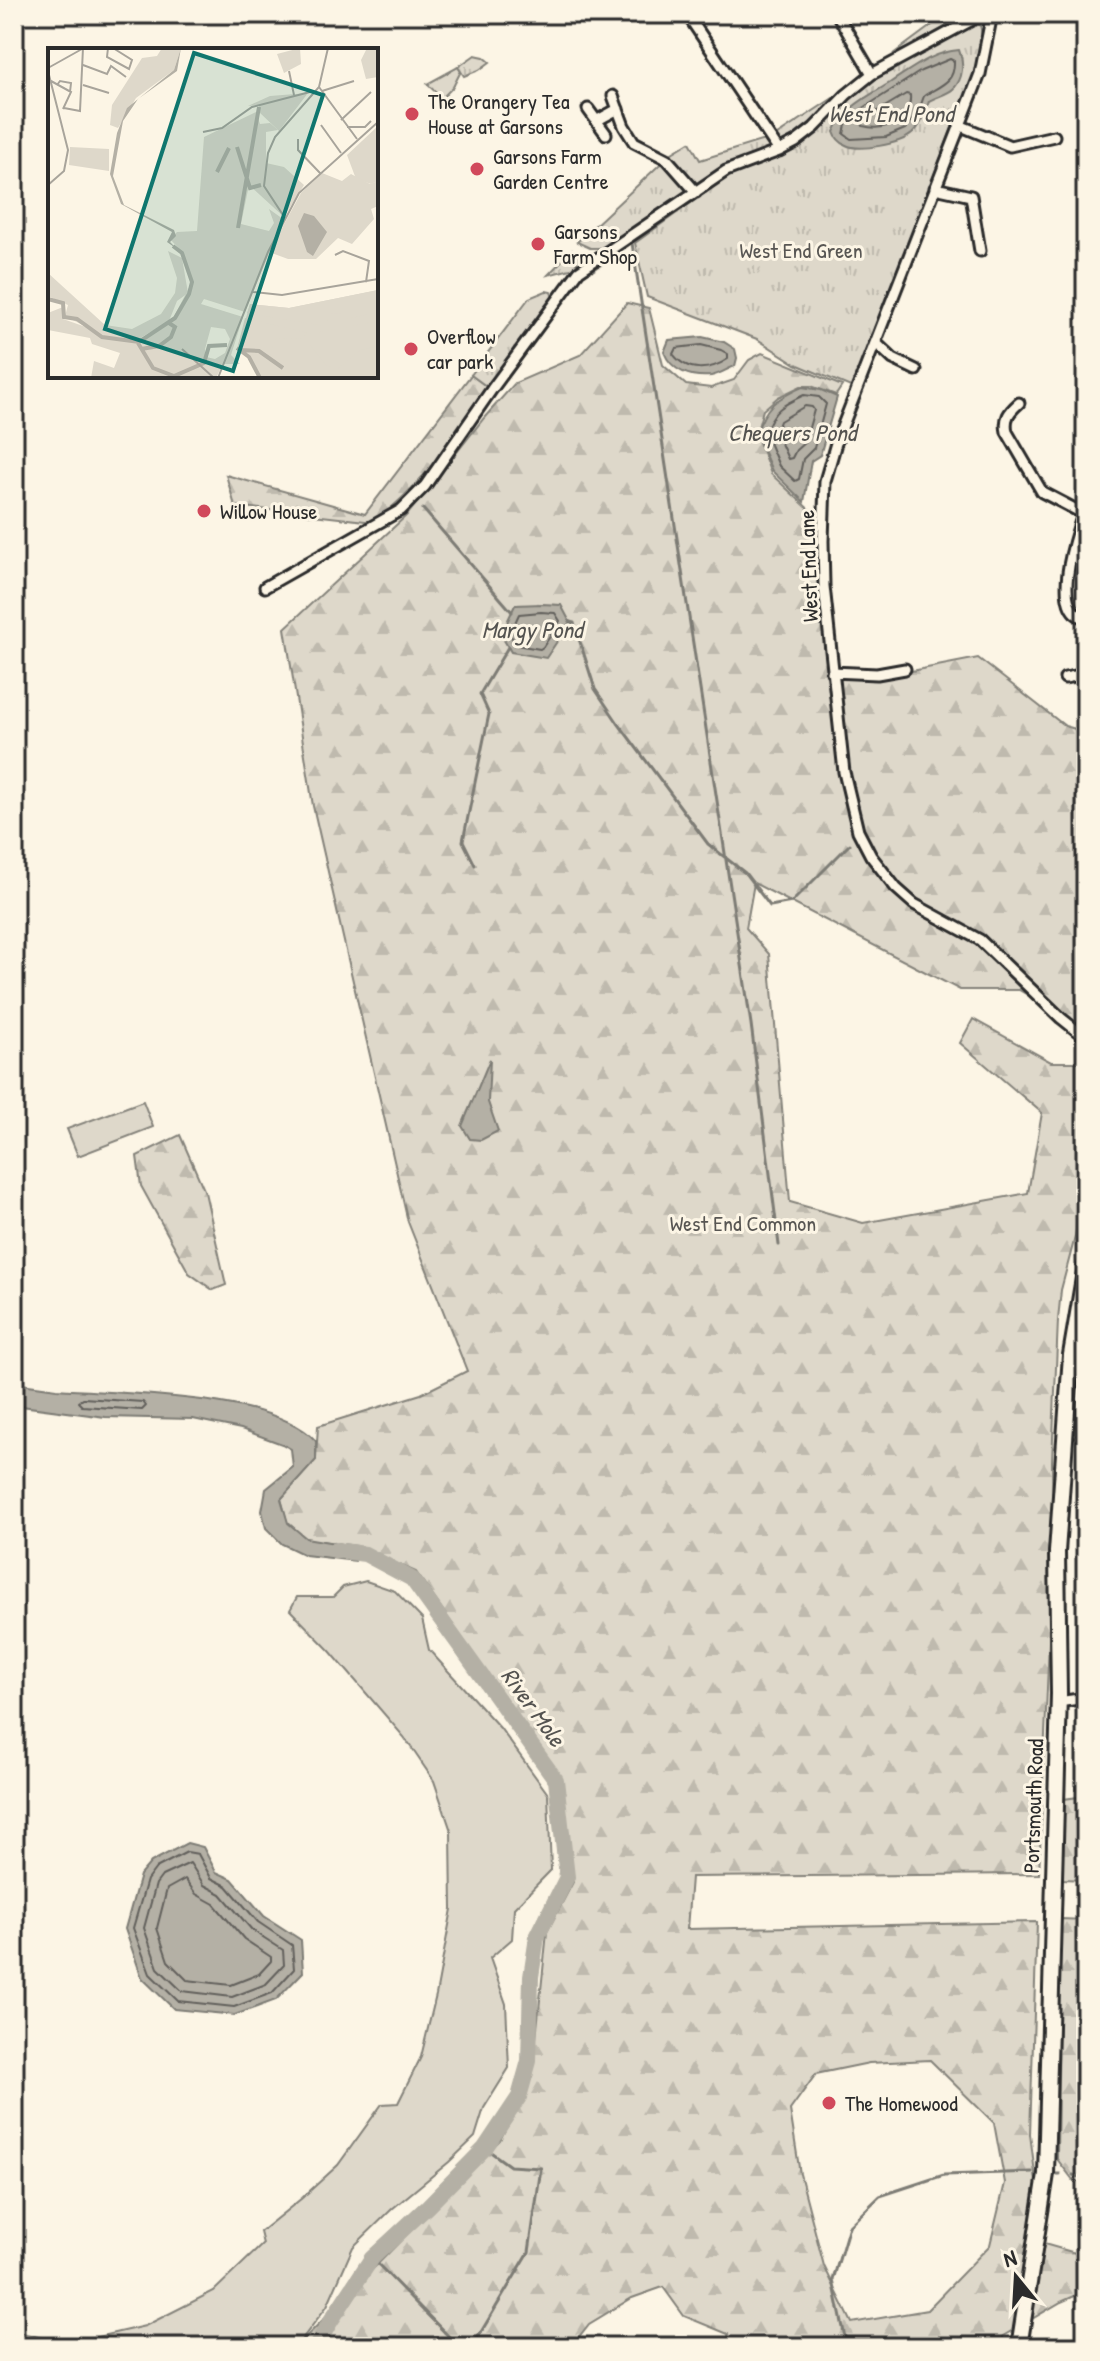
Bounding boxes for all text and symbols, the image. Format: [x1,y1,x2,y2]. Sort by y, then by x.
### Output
inset map [48,48,378,378]
place label: The Orangery Tea House at Garsons [428,86,570,141]
water label: West End Pond [828,97,957,129]
marker: The Orangery Tea House at Garsons [403,105,421,123]
place label: Garsons Farm Garden Centre [493,141,609,196]
marker: Garsons Farm Garden Centre [468,160,486,178]
place label: Garsons Farm Shop [553,216,638,271]
marker: Garsons Farm Shop [529,235,547,253]
park label: West End Green [739,235,863,265]
place label: Overflow car park [427,321,496,376]
marker: Overflow car park [402,340,420,358]
water label: Chequers Pond [728,416,860,449]
place label: Willow House [220,496,318,526]
marker: Willow House [195,502,213,520]
street label: West End Lane [791,509,825,623]
water label: Margy Pond [482,613,586,646]
park label: West End Common [670,1208,816,1238]
water label: River Mole [494,1661,574,1753]
street label: Portsmouth Road [1016,1738,1050,1874]
place label: The Homewood [845,2088,958,2118]
marker: The Homewood [820,2094,838,2112]
north arrow [976,2237,1056,2317]
text: N [1000,2242,1020,2274]

